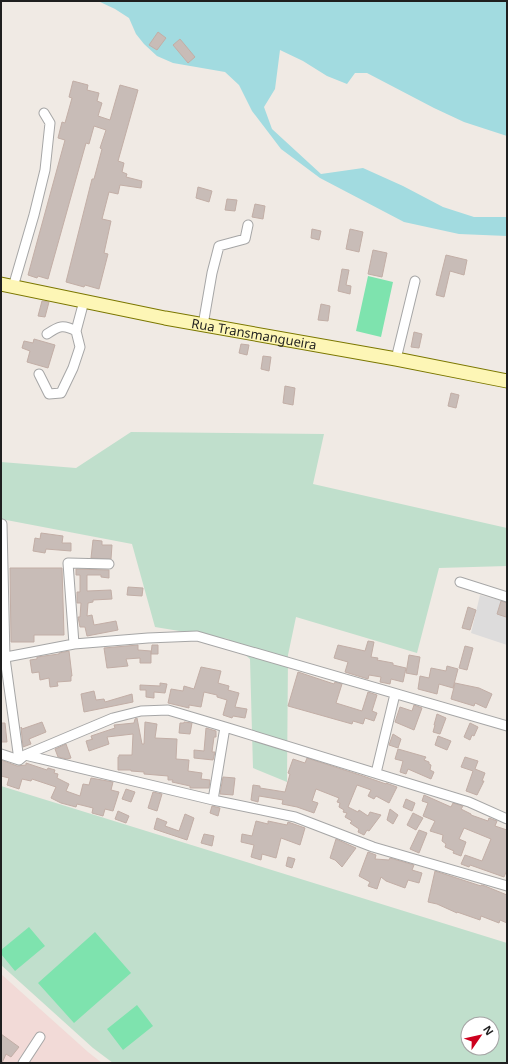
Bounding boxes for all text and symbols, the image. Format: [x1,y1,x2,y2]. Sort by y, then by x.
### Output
street label: Rua Transmangueira [190,314,318,354]
north arrow [460,1016,500,1056]
text: N [480,1022,497,1038]

